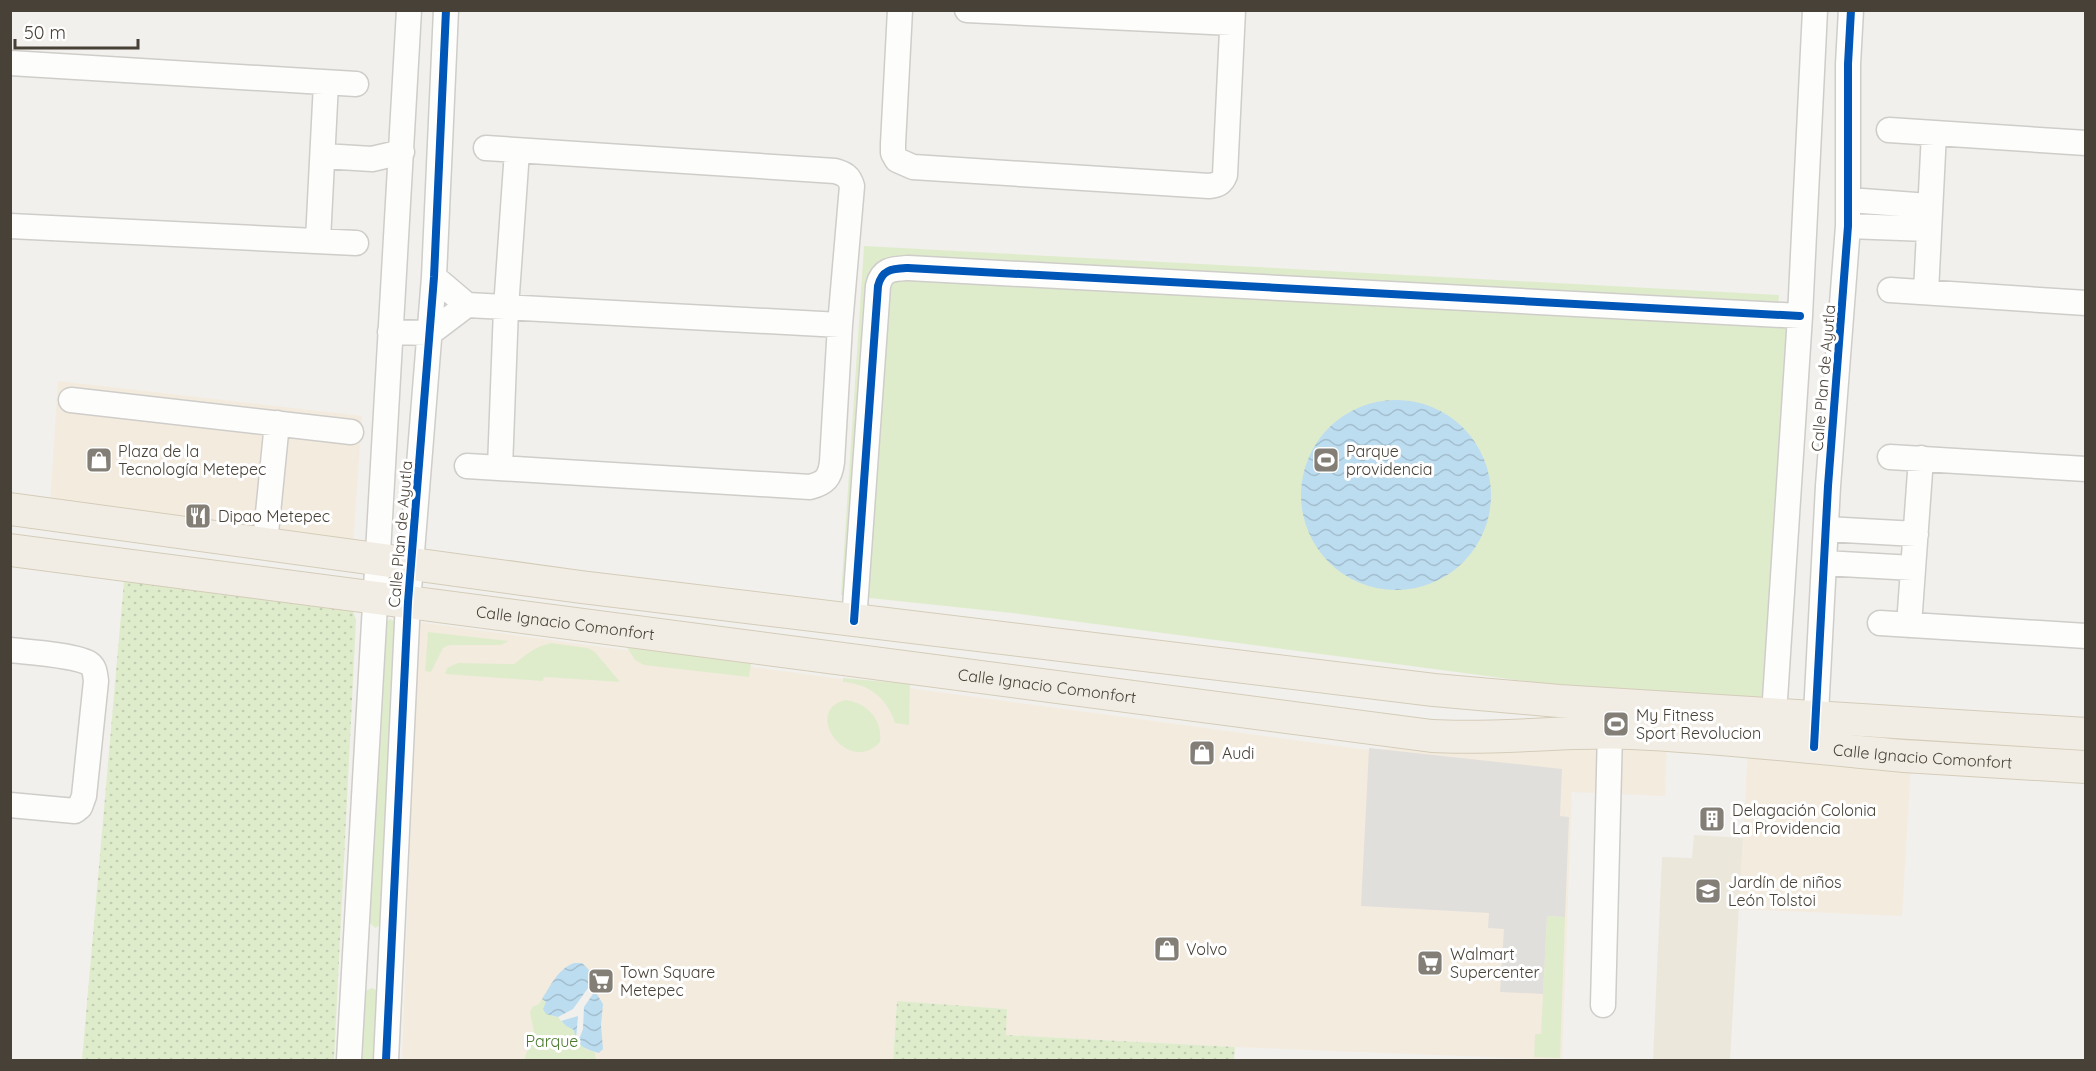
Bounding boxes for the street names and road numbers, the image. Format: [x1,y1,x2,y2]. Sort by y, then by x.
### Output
street label: Calle Plan de Ayutla [1807,304,1839,452]
street label: Calle Plan de Ayutla [384,460,416,608]
street label: Calle Ignacio Comonfort [475,601,656,644]
street label: Calle Ignacio Comonfort [957,664,1138,707]
street label: Calle Ignacio Comonfort [1832,739,2013,773]

